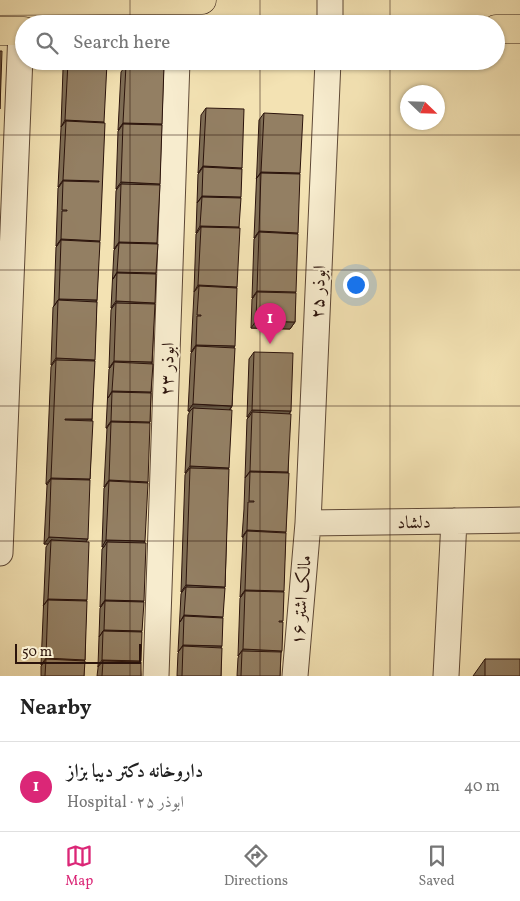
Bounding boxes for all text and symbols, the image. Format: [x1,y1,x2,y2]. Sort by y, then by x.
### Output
search box [15,15,505,70]
icon: search [33,29,61,57]
text: Search here [73,30,170,56]
north arrow [400,85,445,130]
street label: ابوذر ۲۵ [306,265,333,319]
your location [343,272,369,298]
pin: 1 [254,303,286,344]
street label: ابوذر ۲۳ [155,342,182,396]
street label: دلشاد [397,511,431,536]
street label: مالک اشتر ۱۶ [286,554,319,646]
scale bar [15,641,141,664]
text: 50 m [22,643,52,662]
text: Nearby [20,694,91,723]
text: داروخانه دکتر دیبا بزاز [67,759,203,785]
text: 1 [33,776,39,798]
text: 40 m [464,776,500,798]
text: Hospital · ابوذر ۲۵ [67,792,184,814]
tab: Map [65,842,93,891]
tab: Directions [224,842,288,891]
tab: Saved [419,842,455,891]

